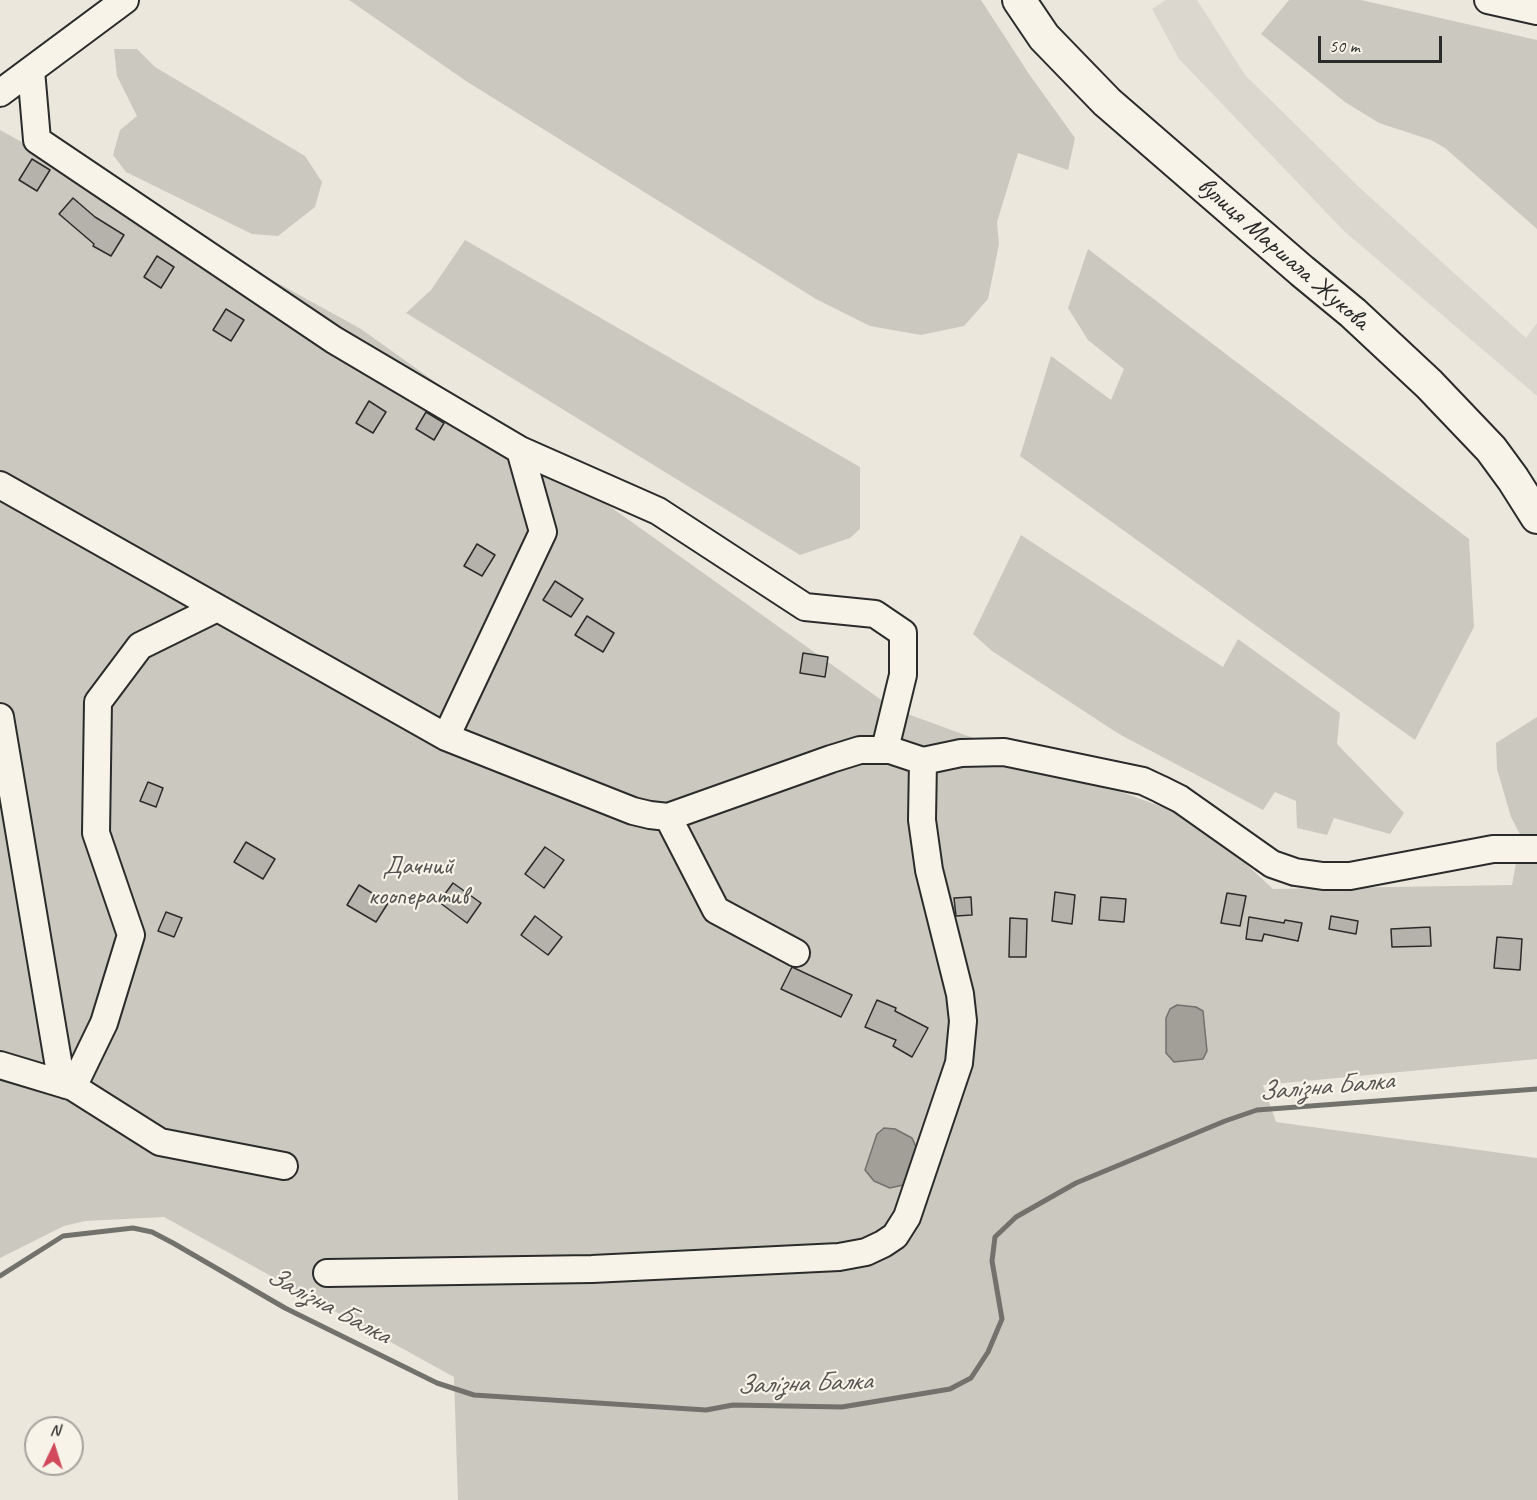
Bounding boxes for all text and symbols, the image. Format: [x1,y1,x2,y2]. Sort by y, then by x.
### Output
scale bar [1321,24,1446,62]
text: 50 m [1329,35,1360,57]
street label: вулиця Маршала Жукова [1190,171,1376,337]
park label: Дачний кооператив [368,851,468,912]
water label: Залізна Балка [1257,1065,1395,1109]
water label: Залізна Балка [261,1260,395,1352]
water label: Залізна Балка [736,1365,872,1403]
north arrow [24,1416,84,1476]
text: N [49,1420,61,1440]

